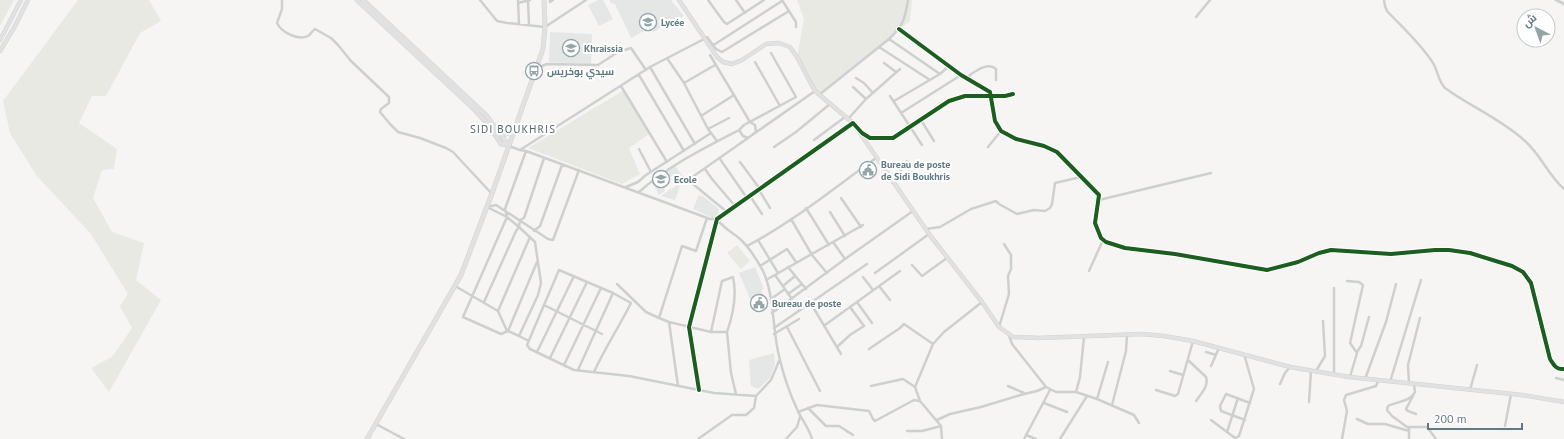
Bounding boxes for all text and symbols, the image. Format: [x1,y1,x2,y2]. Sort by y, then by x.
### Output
north arrow [1516,8,1556,48]
text: ش [1520,11,1539,30]
school or university icon: Lycée [638,12,658,32]
place label: Lycée [661,16,684,29]
school or university icon: Khraissia [561,38,581,58]
place label: Khraissia [584,42,623,55]
bus stop icon: سيدي بوخريس [524,61,544,81]
place label: سيدي بوخريس [547,65,614,80]
district label: SIDI BOUKHRIS [470,122,556,136]
place label: Bureau de poste de Sidi Boukhris [881,158,950,183]
public building icon: Bureau de poste de Sidi Boukhris [858,160,878,180]
school or university icon: Ecole [651,169,671,189]
place label: Ecole [674,173,697,186]
public building icon: Bureau de poste [749,293,769,313]
place label: Bureau de poste [772,297,841,310]
scale bar [1428,405,1522,431]
text: 200 m [1434,411,1467,426]

